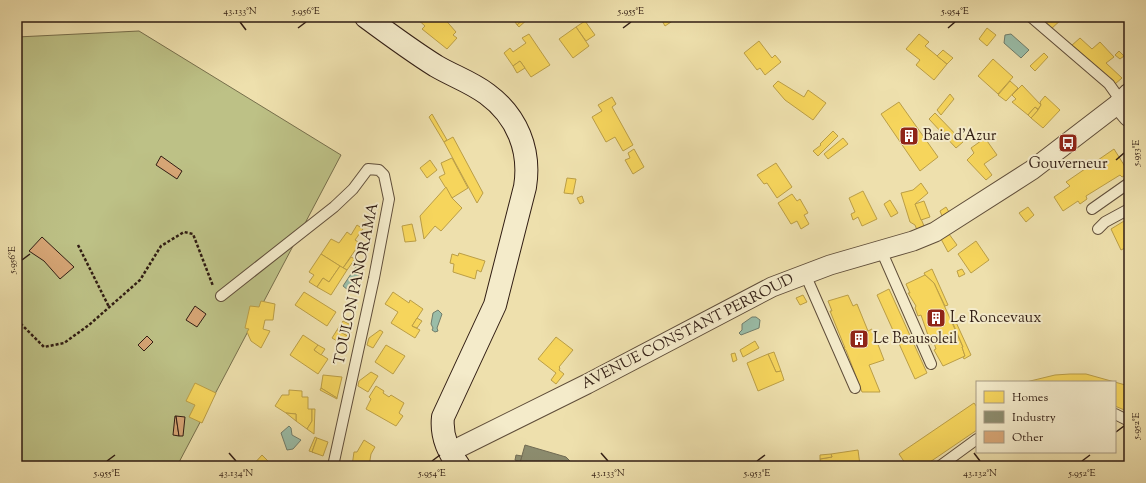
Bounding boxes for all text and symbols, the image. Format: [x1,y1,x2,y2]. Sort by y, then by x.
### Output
text: 43.133°N [223,4,257,19]
text: 5.956°E [291,4,320,19]
text: 5.955°E [617,4,644,19]
text: 5.954°E [940,4,969,19]
building icon: Baie d’Azur [898,125,920,147]
place label: Baie d’Azur [923,126,997,147]
bus stop icon: Gouverneur [1057,132,1079,154]
text: 5.953°E [1129,140,1144,167]
place label: Gouverneur [1028,154,1108,175]
street label: TOULON PANORAMA [330,201,384,367]
text: 5.956°E [5,246,20,275]
street label: AVENUE CONSTANT PERROUD [578,269,798,395]
building icon: Le Roncevaux [925,307,947,329]
place label: Le Roncevaux [950,308,1041,329]
building icon: Le Beausoleil [848,328,870,350]
place label: Le Beausoleil [873,329,958,350]
legend [976,381,1116,453]
text: Homes [1012,389,1048,407]
text: Industry [1012,409,1056,427]
text: 5.952°E [1129,412,1144,441]
text: Other [1012,429,1044,447]
text: 5.955°E [93,466,120,481]
text: 43.134°N [219,466,253,481]
text: 5.954°E [417,466,446,481]
text: 43.133°N [591,466,625,481]
text: 5.953°E [743,466,770,481]
text: 43.132°N [963,466,997,481]
text: 5.952°E [1067,466,1096,481]

